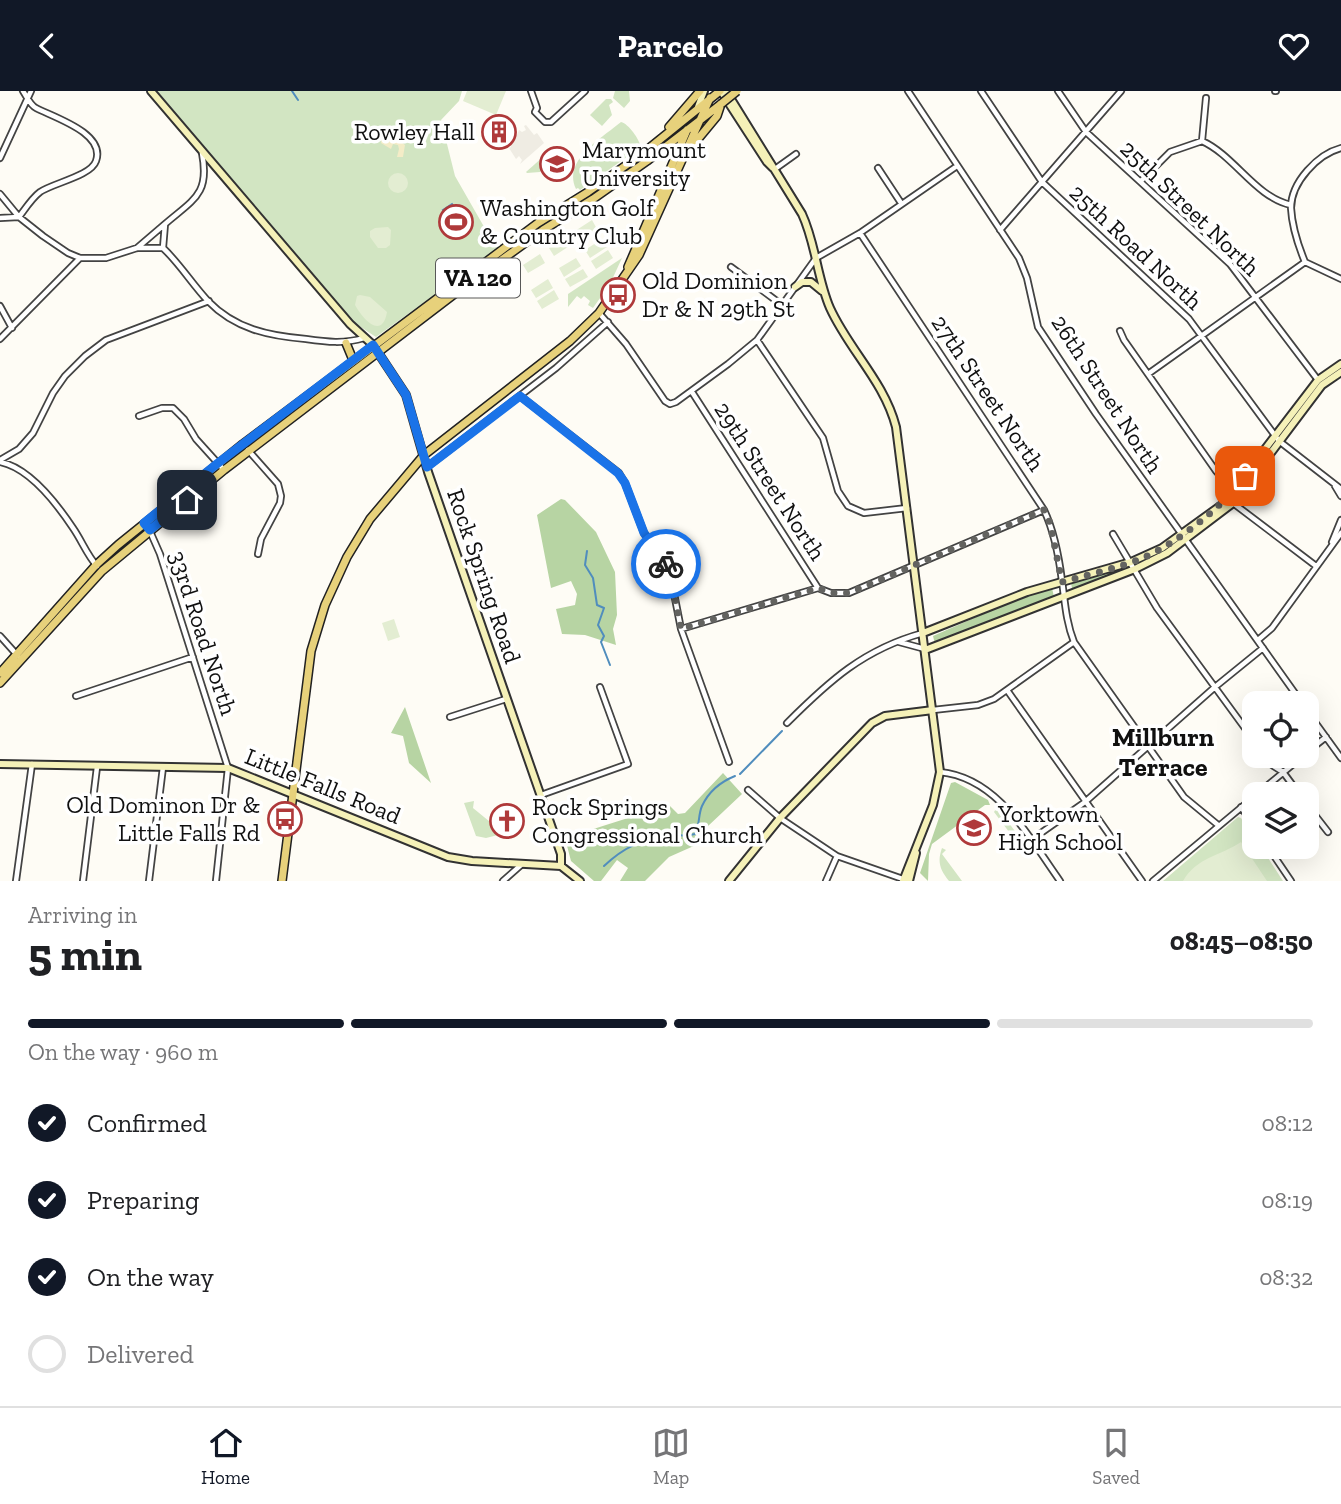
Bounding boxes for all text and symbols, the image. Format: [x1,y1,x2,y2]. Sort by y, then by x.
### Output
icon: back [28,27,66,65]
text: Parcelo [618,27,723,65]
icon: heart [1275,27,1313,65]
building icon: Rowley Hall [480,113,518,151]
place label: Rowley Hall [354,117,475,146]
street label: 25th Street North [1115,134,1267,282]
place label: Marymount University [582,135,706,192]
school or university icon: Marymount University [538,145,576,183]
street label: 25th Road North [1064,178,1209,316]
place label: Washington Golf & Country Club [480,193,656,250]
sports icon: Washington Golf & Country Club [437,203,475,241]
road number: VA 120 [436,259,520,297]
place label: Old Dominion Dr & N 29th St [642,266,795,323]
bus stop icon: Old Dominion Dr & N 29th St [599,276,637,314]
street label: 27th Street North [926,309,1052,477]
street label: 26th Street North [1045,309,1170,479]
street label: 29th Street North [708,396,833,566]
pin [1215,446,1275,506]
icon: bag [1226,457,1264,495]
pin [157,470,217,530]
icon: home [168,481,206,519]
street label: Rock Spring Road [441,485,528,667]
courier [631,529,701,599]
icon: bike [647,545,685,583]
street label: 33rd Road North [163,547,244,719]
map controls [1242,691,1319,859]
button: locate [1242,691,1319,768]
district label: Millburn Terrace [1112,721,1215,783]
street label: Little Falls Road [241,741,405,830]
button: layers [1242,782,1319,859]
place label: Old Dominon Dr & Little Falls Rd [66,790,260,847]
place label: Rock Springs Congressional Church [532,792,763,849]
place label: Yorktown High School [997,799,1123,856]
bus stop icon: Old Dominon Dr & Little Falls Rd [266,800,304,838]
church icon: Rock Springs Congressional Church [488,802,526,840]
school or university icon: Yorktown High School [955,809,993,847]
text: Arriving in [28,901,137,929]
text: 08:45–08:50 [1170,925,1313,957]
text: 5 min [28,927,142,982]
text: On the way · 960 m [28,1038,218,1066]
icon: check [28,1104,66,1142]
text: Confirmed [87,1107,207,1139]
text: 08:12 [1262,1109,1313,1137]
icon: check [28,1181,66,1219]
text: Preparing [87,1184,199,1216]
text: 08:19 [1261,1186,1313,1214]
icon: check [28,1258,66,1296]
text: On the way [87,1261,214,1293]
text: 08:32 [1259,1263,1313,1291]
text: Delivered [87,1338,194,1370]
tab: Home [201,1424,250,1489]
tab: Map [652,1424,690,1489]
tab: Saved [1092,1424,1140,1489]

